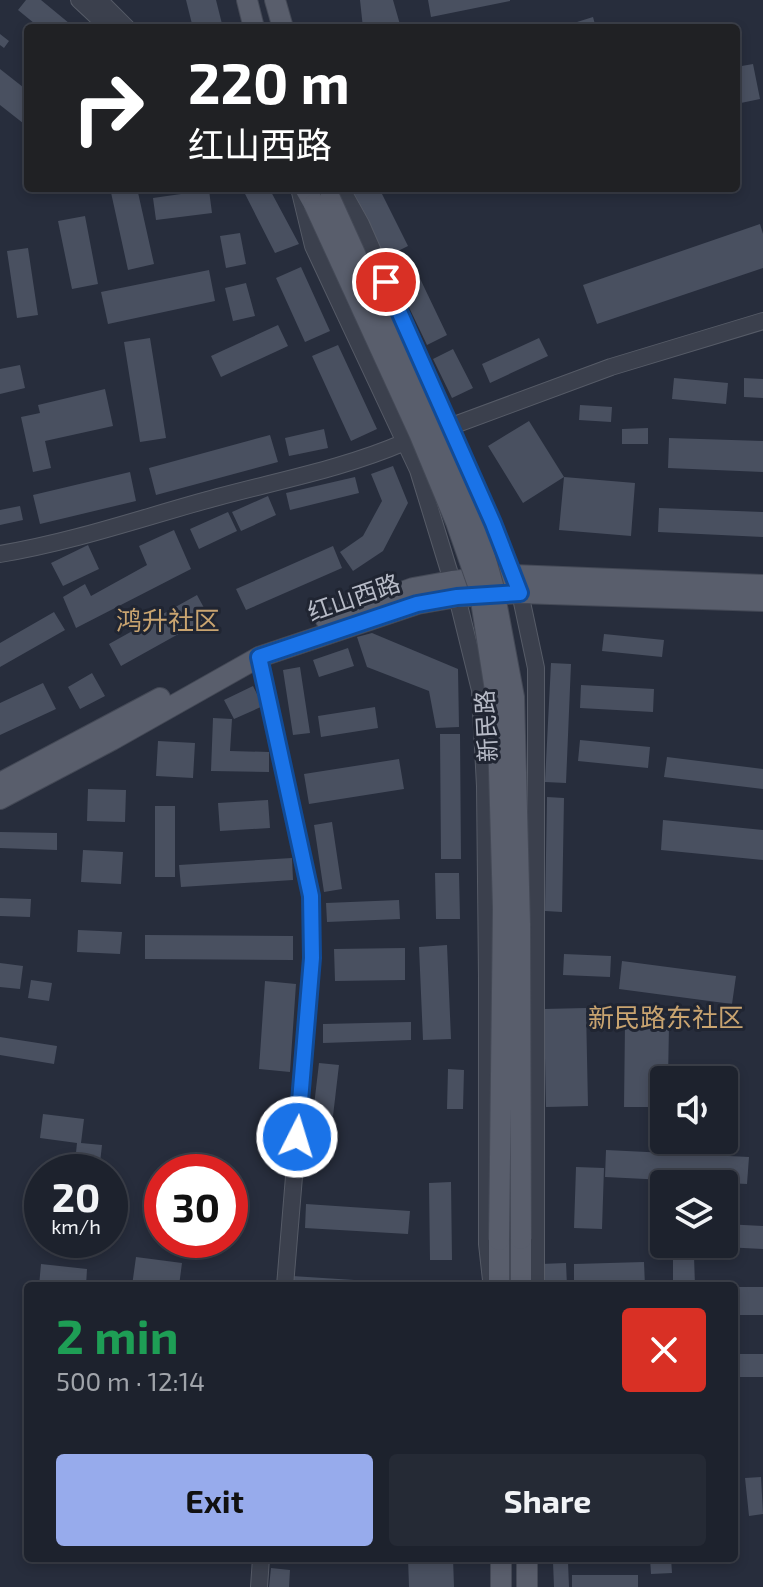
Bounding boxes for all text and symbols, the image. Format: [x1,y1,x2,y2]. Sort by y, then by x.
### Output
text: 220 m [188,48,350,115]
icon: right [56,56,160,160]
text: 红山西路 [188,122,332,165]
pin [352,248,420,316]
icon: arrive [364,260,408,304]
street label: 红山西路 [303,567,404,626]
district label: 鸿升社区 [116,604,220,635]
street label: 新民路 [469,689,502,763]
district label: 新民路东社区 [588,1001,744,1032]
map controls [650,1066,738,1258]
button: sound [650,1066,738,1154]
position arrow [255,1095,339,1179]
speed limit sign: 30 [144,1154,248,1258]
button: layers [650,1170,738,1258]
text: 20 [52,1172,100,1220]
text: km/h [51,1214,101,1238]
text: 2 min [56,1306,179,1364]
button: close [622,1308,706,1392]
text: 500 m · 12:14 [56,1365,205,1396]
button: Exit [56,1454,373,1546]
button: Share [389,1454,706,1546]

